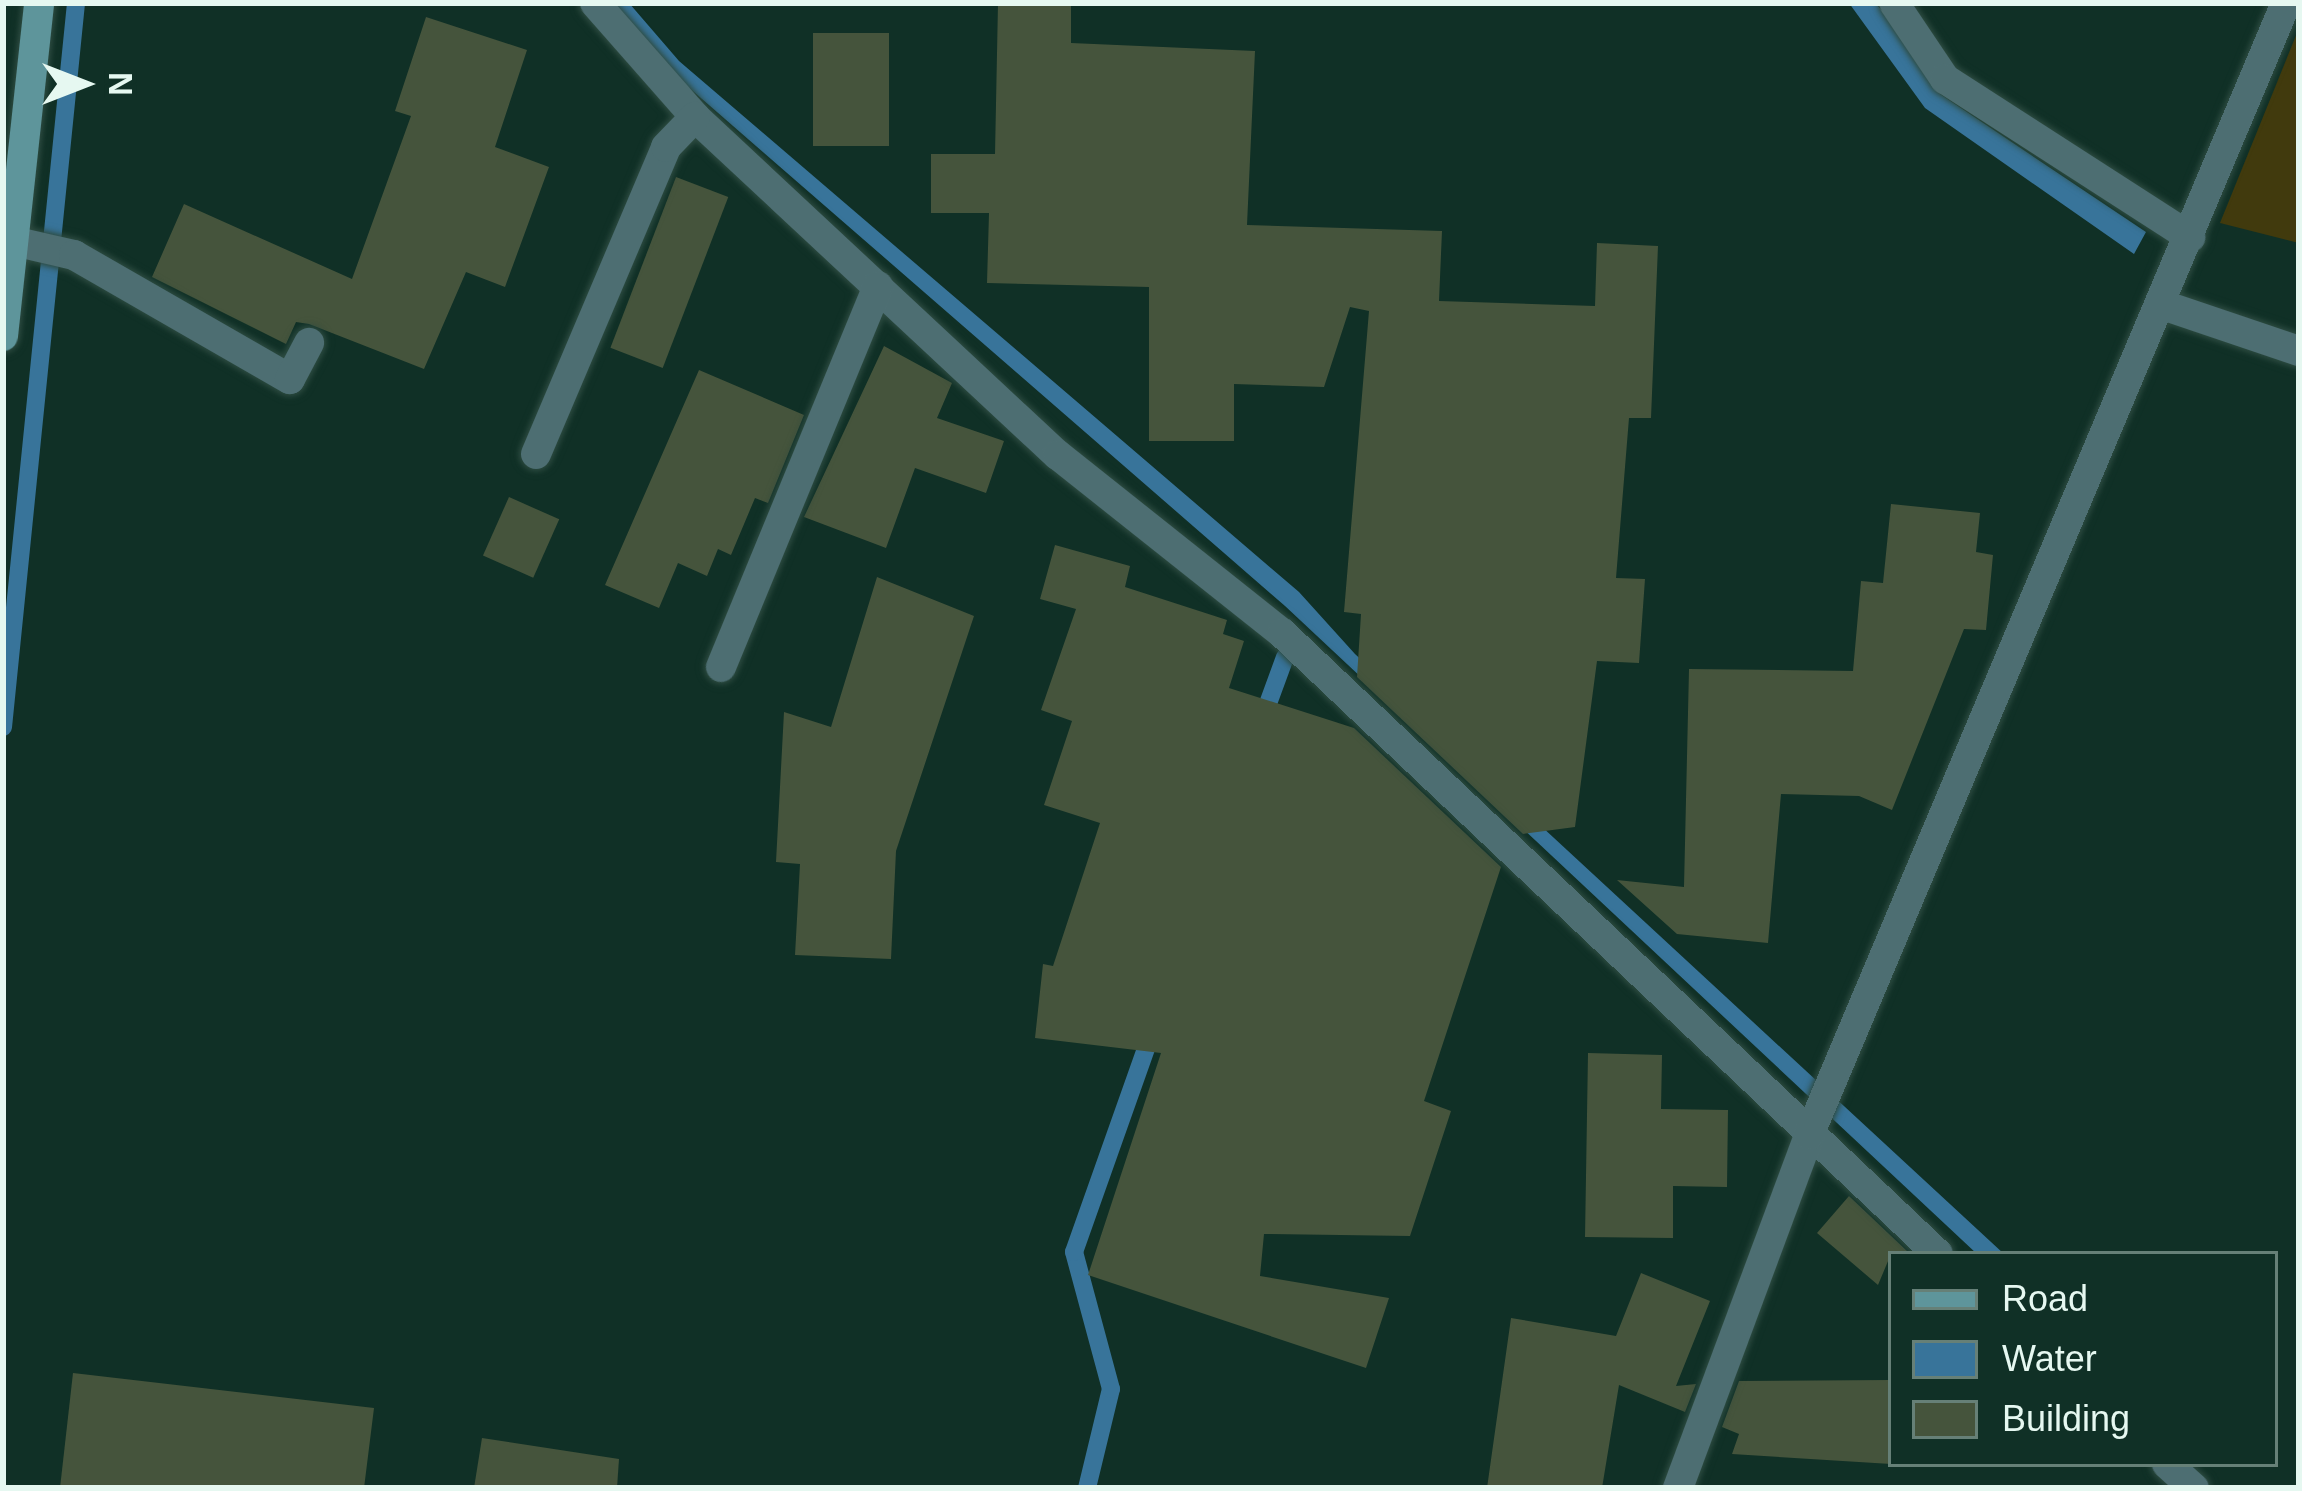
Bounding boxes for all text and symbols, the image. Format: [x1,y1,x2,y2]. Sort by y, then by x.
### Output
north arrow [24,24,144,144]
text: N [102,72,139,96]
legend [1888,1251,2278,1467]
text: Road [2002,1278,2088,1319]
text: Water [2002,1338,2097,1379]
text: Building [2002,1398,2130,1439]

